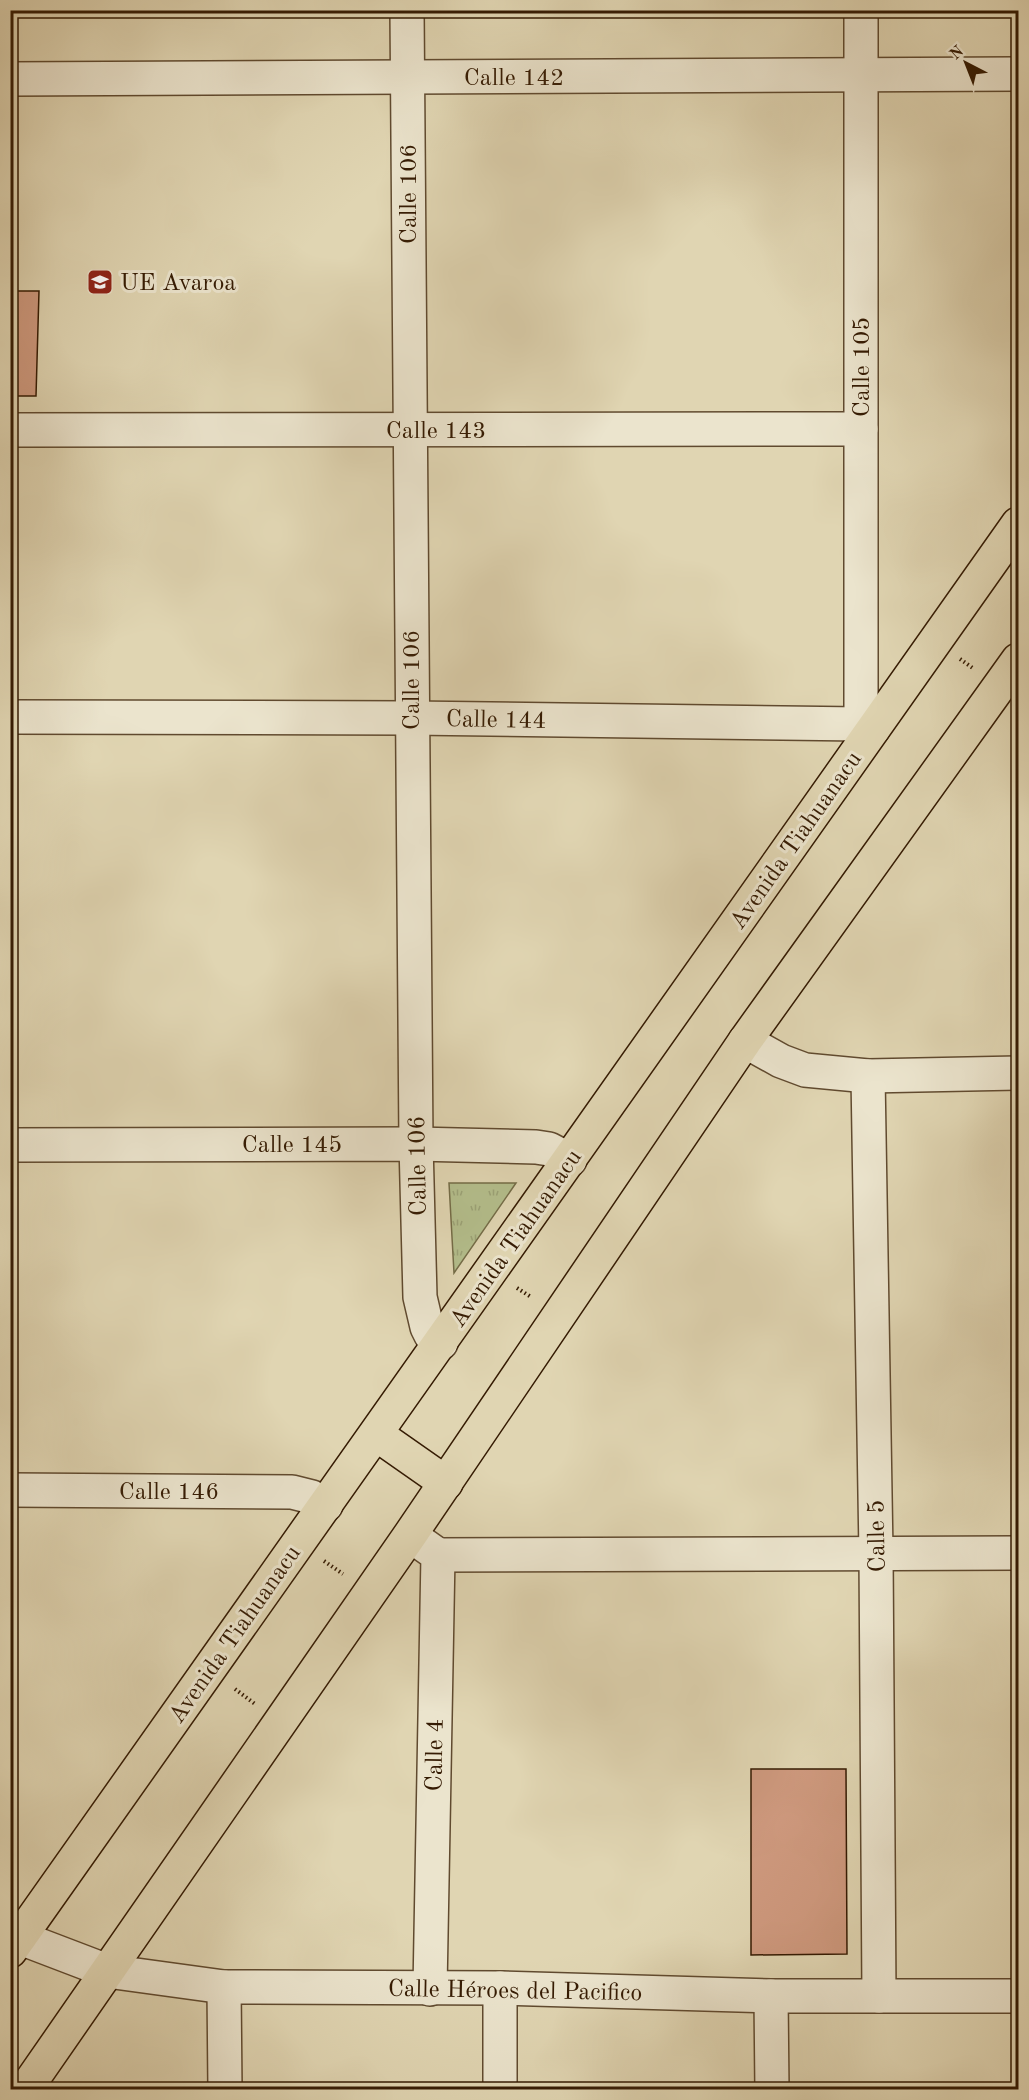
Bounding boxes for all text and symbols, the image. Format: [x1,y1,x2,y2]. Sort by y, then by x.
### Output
north arrow [936,33,996,93]
text: N [947,43,968,63]
street label: Calle 142 [464,67,564,91]
street label: Calle 106 [398,144,422,244]
school or university icon: UE Avaroa [85,267,115,297]
place label: UE Avaroa [120,272,236,296]
street label: Calle 105 [851,317,875,417]
street label: Calle 143 [386,420,486,444]
street label: Calle 106 [401,630,425,730]
street label: Calle 144 [446,708,546,734]
street label: Avenida Tiahuanacu [726,748,867,935]
street label: Calle 106 [406,1116,432,1216]
street label: Calle 145 [242,1134,342,1158]
street label: Avenida Tiahuanacu [446,1146,587,1333]
street label: Calle 146 [119,1481,219,1505]
street label: Calle 5 [865,1499,891,1572]
street label: Avenida Tiahuanacu [165,1542,306,1729]
street label: Calle 4 [423,1719,449,1792]
street label: Calle Héroes del Pacifico [388,1978,642,2006]

